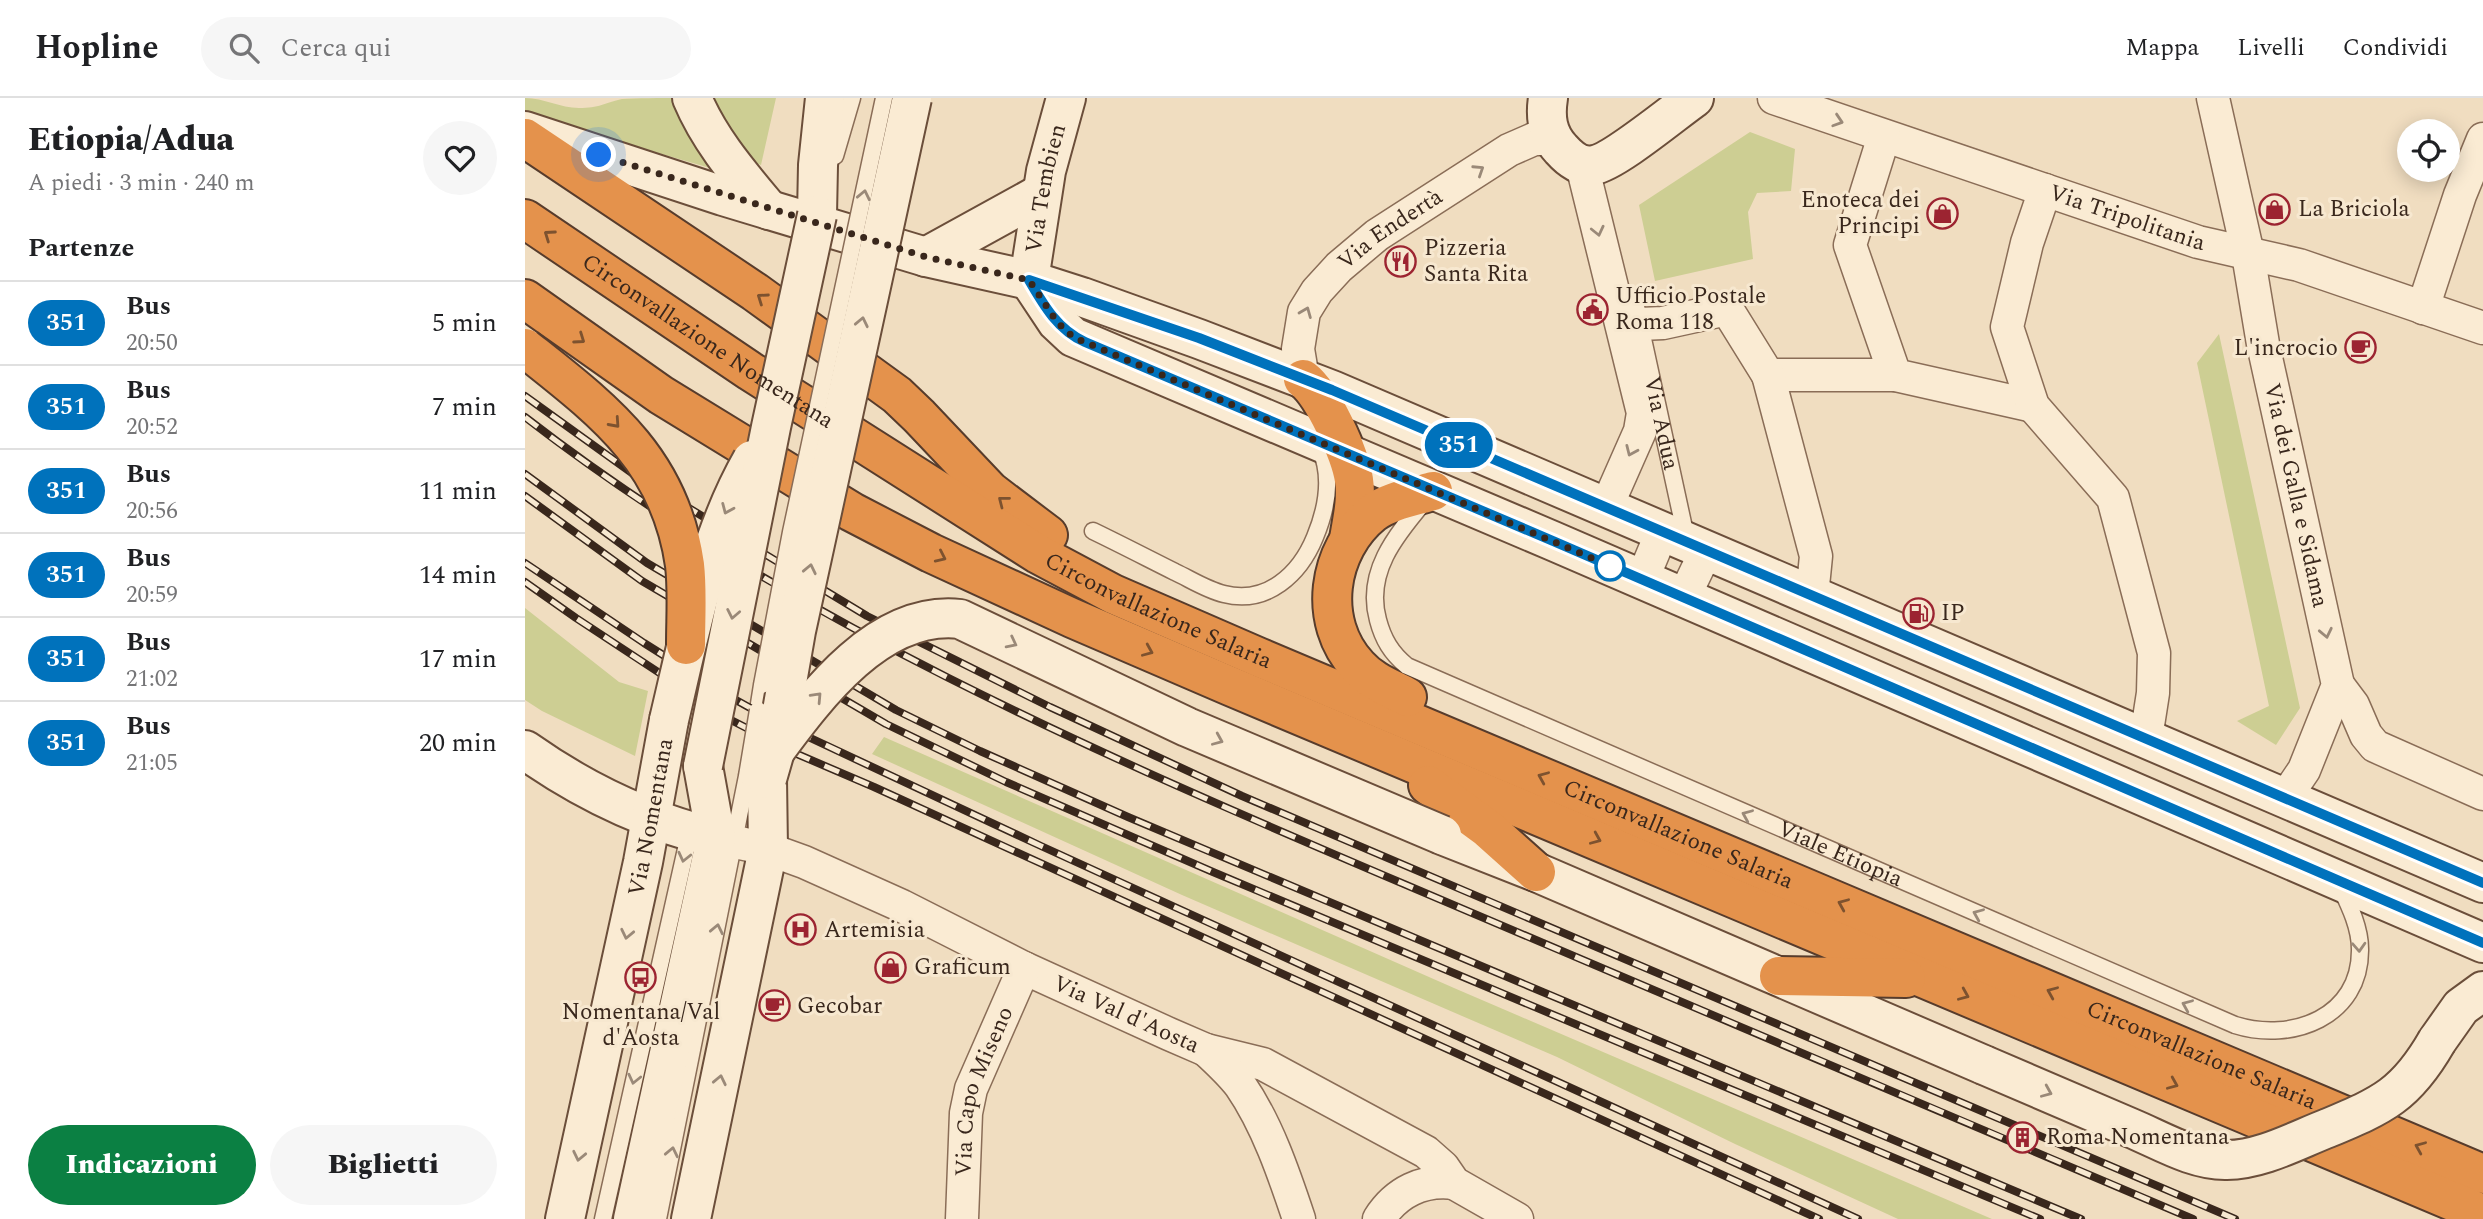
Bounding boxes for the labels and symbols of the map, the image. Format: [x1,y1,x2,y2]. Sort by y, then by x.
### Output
one-way arrow [1832,113,1844,127]
street label: Via Tembien [1016,120,1076,255]
your location [581,137,616,172]
one-way arrow [1471,165,1484,178]
street label: Via Tripolitania [2044,175,2208,261]
street label: Via Endertà [1330,180,1450,279]
place label: Enoteca dei Principi [1801,183,1920,244]
one-way arrow [856,189,870,201]
shop icon: La Briciola [2258,192,2292,226]
place label: La Briciola [2298,192,2410,227]
shop icon: Enoteca dei Principi [1926,196,1960,230]
one-way arrow [1590,225,1604,237]
one-way arrow [544,231,557,243]
place label: Pizzeria Santa Rita [1424,231,1528,292]
restaurant icon: Pizzeria Santa Rita [1384,244,1418,278]
street label: Circonvallazione Nomentana [575,245,841,438]
place label: Ufficio Postale Roma 118 [1615,279,1766,340]
public building icon: Ufficio Postale Roma 118 [1575,292,1609,326]
one-way arrow [757,293,770,306]
one-way arrow [1297,307,1311,319]
one-way arrow [854,316,869,328]
one-way arrow [572,331,585,343]
place label: L'incrocio [2234,331,2338,366]
cafe icon: L'incrocio [2344,331,2378,365]
street label: Via Adua [1634,373,1688,473]
street label: Via dei Galla e Sidama [2255,380,2338,611]
one-way arrow [606,415,619,428]
line badge: 351 [1419,422,1499,468]
one-way arrow [1625,444,1639,456]
one-way arrow [999,497,1011,510]
one-way arrow [721,502,735,514]
street label: Circonvallazione Salaria [1038,543,1277,678]
one-way arrow [934,549,946,563]
unlabelled marker [1595,551,1625,581]
one-way arrow [801,563,816,575]
fuel station icon: IP [1901,596,1935,630]
place label: IP [1941,596,1965,631]
one-way arrow [727,608,742,620]
one-way arrow [2318,626,2332,638]
one-way arrow [1005,635,1017,649]
one-way arrow [1141,643,1153,657]
one-way arrow [809,692,821,705]
one-way arrow [1210,732,1223,746]
street label: Via Nomentana [619,735,683,900]
street label: Circonvallazione Salaria [1558,770,1799,898]
one-way arrow [1538,771,1550,785]
one-way arrow [1742,809,1754,823]
street label: Viale Etiopia [1772,811,1908,896]
one-way arrow [1590,831,1602,845]
one-way arrow [677,851,692,863]
one-way arrow [1837,898,1849,912]
one-way arrow [1973,909,1985,923]
hospital icon: Artemisia [784,913,818,947]
place label: Artemisia [824,913,925,948]
one-way arrow [709,923,724,935]
one-way arrow [621,927,636,939]
one-way arrow [2351,942,2366,953]
shop icon: Graficum [874,950,908,984]
place label: Graficum [914,950,1011,985]
bus stop icon: Nomentana/Val d'Aosta [624,961,658,995]
street label: Via Val d'Aosta [1047,966,1205,1063]
one-way arrow [2047,986,2060,1000]
one-way arrow [1956,987,1969,1001]
cafe icon: Gecobar [757,989,791,1023]
place label: Gecobar [797,989,883,1024]
street label: Circonvallazione Salaria [2081,991,2322,1119]
place label: Nomentana/Val d'Aosta [562,995,720,1056]
one-way arrow [2182,999,2194,1013]
street label: Via Capo Miseno [946,1001,1023,1177]
one-way arrow [628,1073,642,1085]
one-way arrow [712,1074,727,1086]
one-way arrow [2167,1075,2179,1089]
one-way arrow [2040,1083,2052,1097]
building icon: Roma Nomentana [2006,1120,2040,1154]
place label: Roma Nomentana [2046,1120,2229,1155]
one-way arrow [2415,1141,2427,1155]
one-way arrow [663,1146,678,1158]
one-way arrow [572,1150,587,1162]

